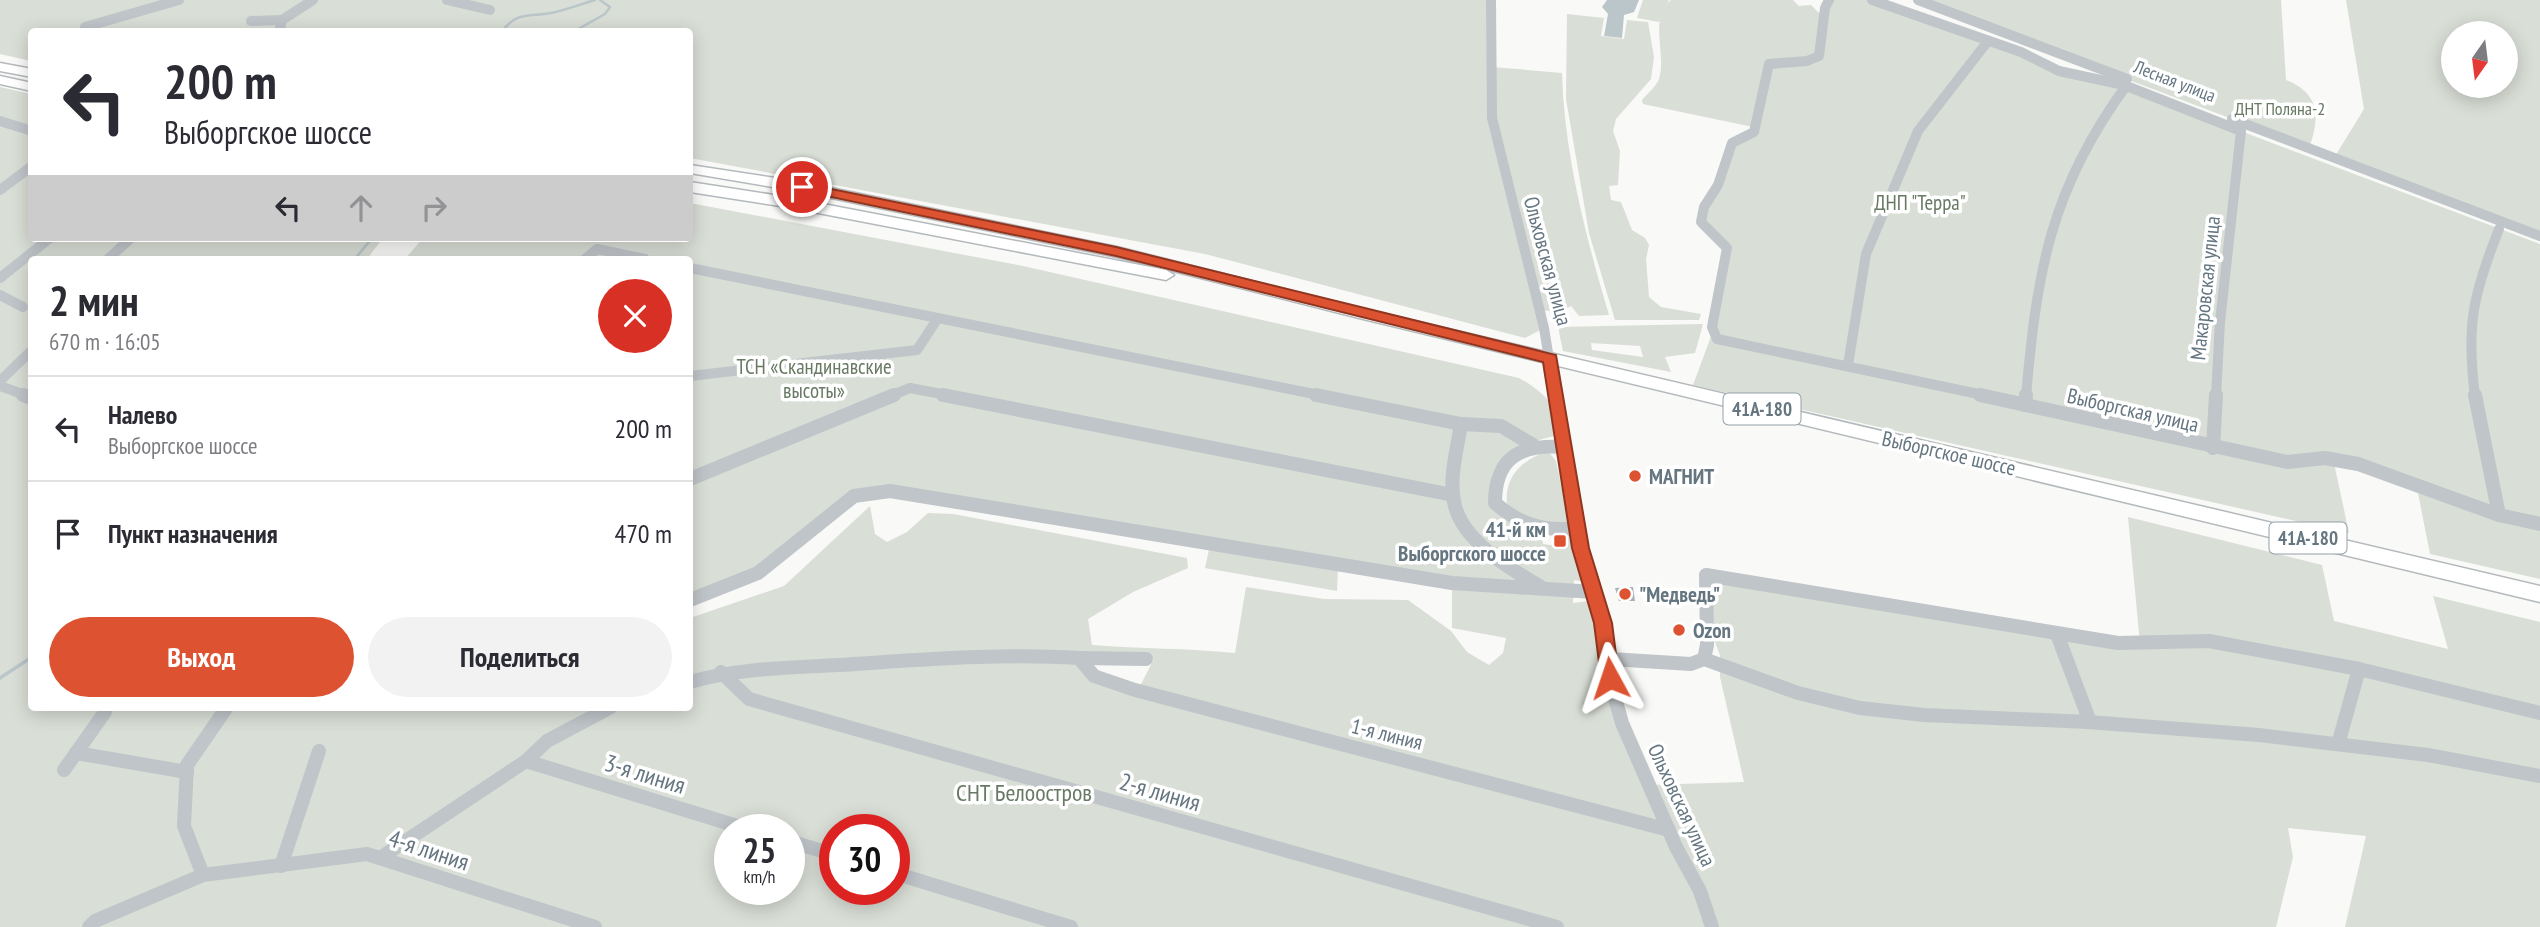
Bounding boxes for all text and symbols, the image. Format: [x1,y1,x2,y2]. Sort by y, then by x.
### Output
north arrow [2441,21,2518,98]
map controls [2441,21,2518,98]
text: 200 m [164,49,277,113]
street label: Лесная улица [2130,55,2219,107]
icon: left [49,56,140,147]
park label: ДНТ Поляна-2 [2235,97,2325,120]
text: Выборгское шоссе [164,111,372,153]
pin [772,157,832,217]
icon: arrive [783,168,821,206]
icon: left [269,189,307,227]
icon: ahead [342,189,380,227]
icon: right [415,189,453,227]
park label: ДНП "Терра" [1874,189,1966,216]
street label: Ольховская улица [1518,194,1578,328]
street label: Макаровская улица [2184,215,2226,361]
text: 2 мин [49,273,139,328]
button: close [598,279,672,353]
text: 670 m · 16:05 [49,327,161,356]
park label: ТСН «Скандинавские высоты» [736,353,892,404]
street label: Выборгская улица [2065,382,2201,438]
road number: 41А-180 [1724,394,1800,424]
text: Налево [108,398,177,431]
icon: left [49,410,87,448]
text: 200 m [614,412,672,445]
street label: Выборгское шоссе [1879,424,2019,482]
text: Выборгское шоссе [108,431,258,460]
place label: МАГНИТ [1649,463,1714,490]
marker: МАГНИТ [1627,468,1643,484]
icon: arrive [49,515,87,553]
place label: 41-й км Выборгского шоссе [1398,516,1546,567]
text: Пункт назначения [108,517,278,550]
text: 470 m [614,517,672,550]
road number: 41А-180 [2270,523,2346,554]
marker: 41-й км Выборгского шоссе [1552,533,1568,549]
place label: "Медведь" [1639,581,1720,608]
marker: "Медведь" [1617,586,1633,602]
button: Выход [49,617,354,697]
button: Поделиться [368,617,672,697]
place label: Ozon [1693,617,1731,644]
marker: Ozon [1671,622,1687,638]
position arrow [1573,641,1647,715]
street label: 1-я линия [1349,712,1425,756]
street label: Ольховская улица [1642,739,1722,871]
street label: 3-я линия [601,747,689,801]
street label: 2-я линия [1116,766,1204,818]
park label: СНТ Белоостров [956,777,1092,808]
speed limit sign: 30 [819,814,910,905]
street label: 4-я линия [385,822,473,878]
text: 25 [743,827,776,873]
text: km/h [744,865,775,888]

